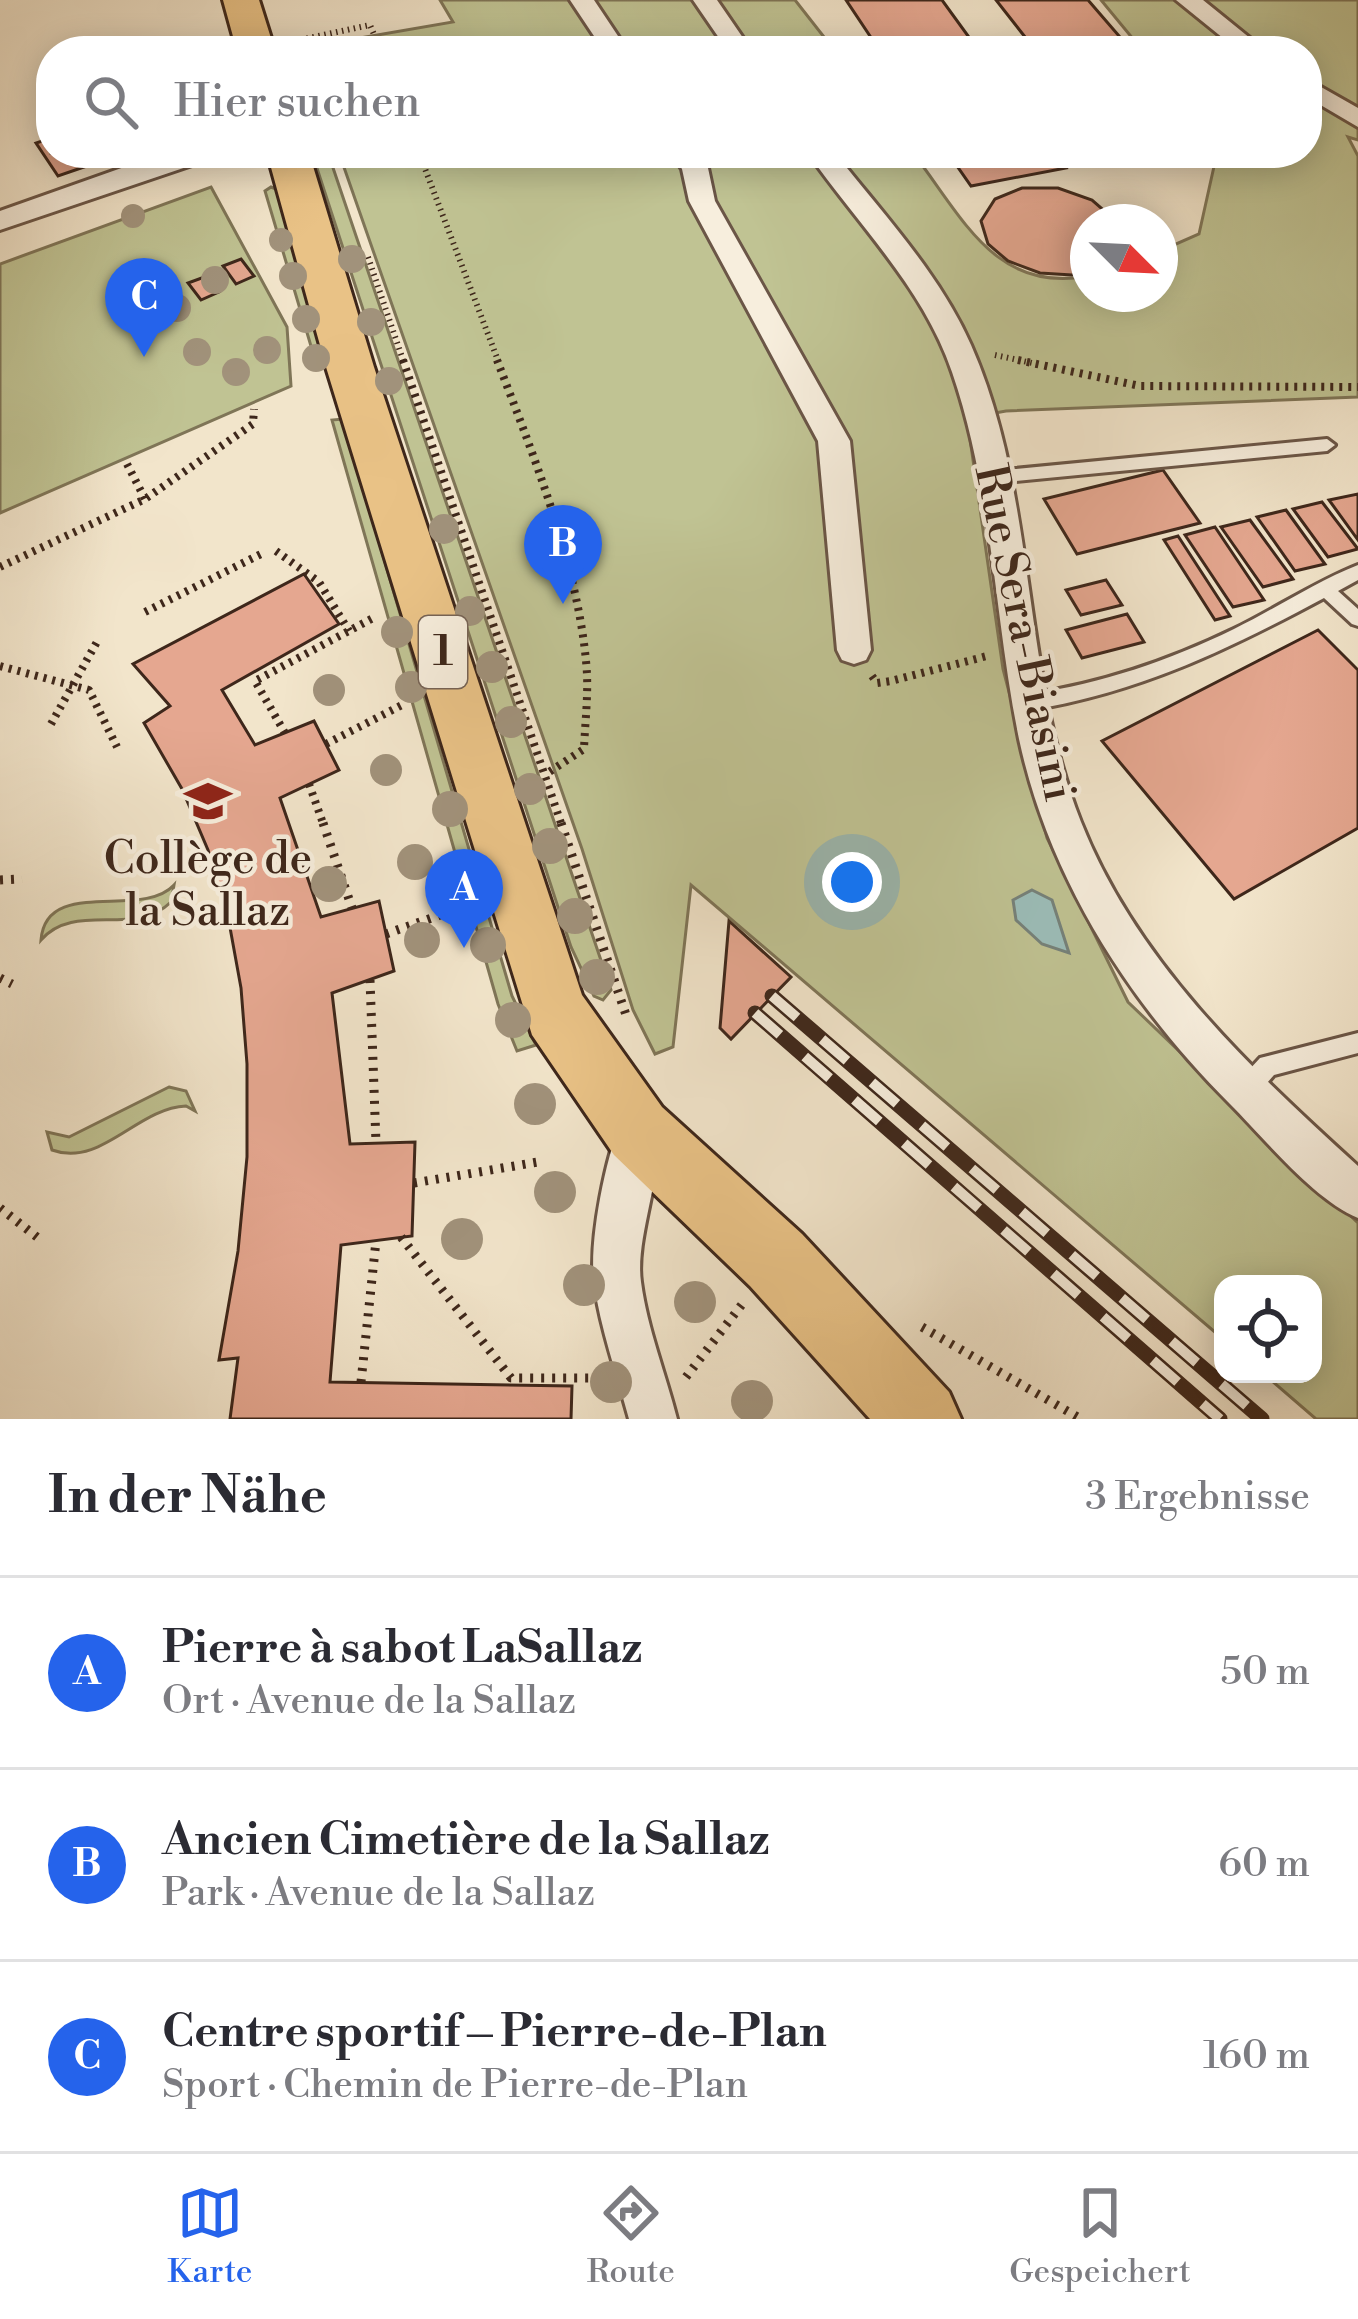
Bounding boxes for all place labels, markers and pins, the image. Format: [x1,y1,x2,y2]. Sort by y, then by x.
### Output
pin: C [105,258,183,357]
pin: B [524,505,602,604]
school or university icon: Collège de la Sallaz [183,776,233,826]
place label: Collège de la Sallaz [104,831,312,940]
pin: A [425,849,503,948]

